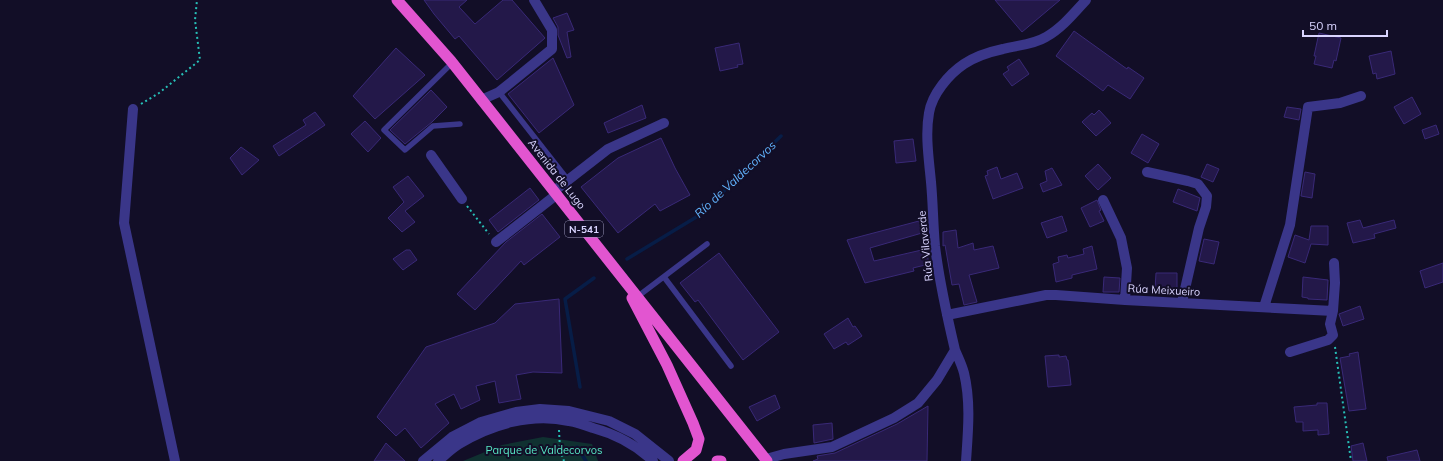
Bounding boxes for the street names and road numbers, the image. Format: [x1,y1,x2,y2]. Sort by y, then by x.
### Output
street label: Avenida de Lugo [525,136,589,212]
street label: Rúa Vilaverde [914,210,936,282]
road number: N-541 [565,221,603,237]
street label: Rúa Meixueiro [1127,281,1201,299]

